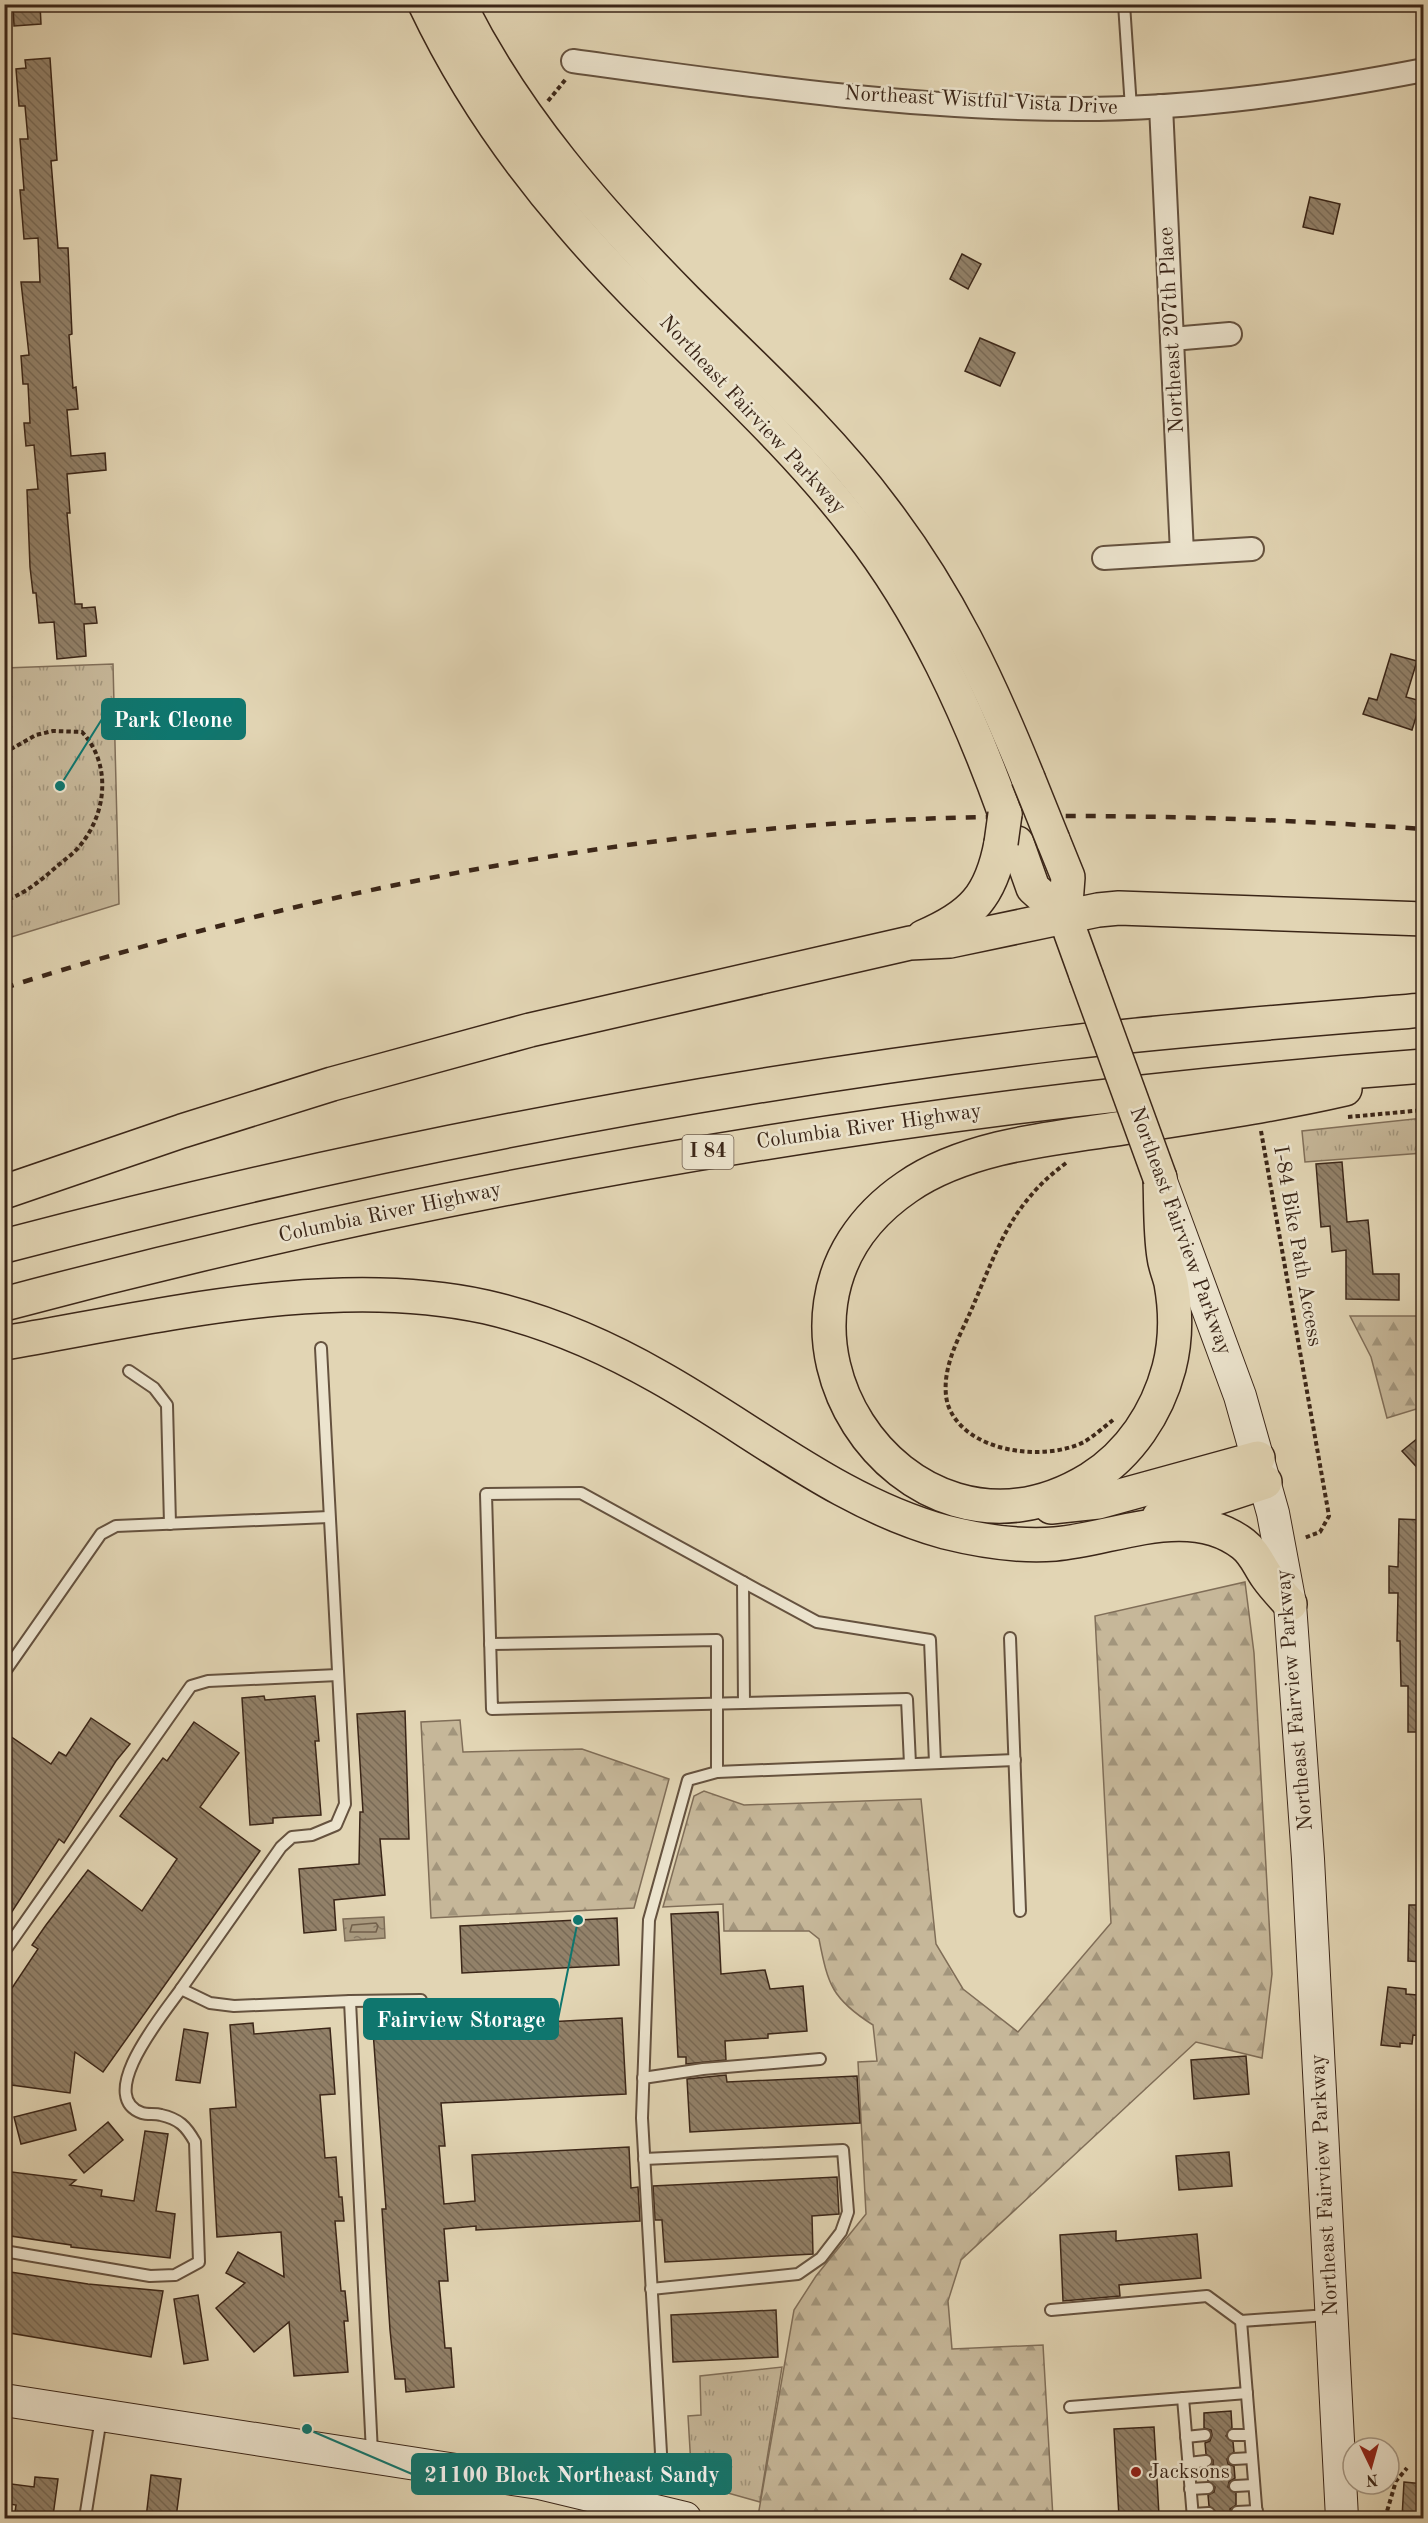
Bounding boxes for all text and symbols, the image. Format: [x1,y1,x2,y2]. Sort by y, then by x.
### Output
street label: Northeast Wistful Vista Drive [844,83,1118,119]
street label: Northeast 207th Place [1156,226,1188,434]
street label: Northeast Fairview Parkway [655,312,849,518]
callout: Park Cleone [102,699,245,739]
text: Park Cleone [113,710,233,732]
street label: Columbia River Highway [755,1101,983,1153]
street label: Northeast Fairview Parkway [1125,1104,1235,1358]
road number: I 84 [682,1135,734,1169]
street label: I-84 Bike Path Access [1269,1144,1325,1348]
street label: Columbia River Highway [277,1179,503,1247]
street label: Northeast Fairview Parkway [1273,1568,1317,1832]
callout: Fairview Storage [364,1999,558,2039]
text: Fairview Storage [376,2010,546,2032]
street label: Northeast Fairview Parkway [1308,2053,1342,2317]
north arrow [1341,2436,1401,2496]
callout: 21100 Block Northeast Sandy [412,2454,731,2494]
place label: Jacksons [1148,2462,1230,2483]
text: 21100 Block Northeast Sandy [424,2465,720,2487]
marker: Jacksons [1129,2465,1143,2479]
text: N [1365,2470,1379,2488]

